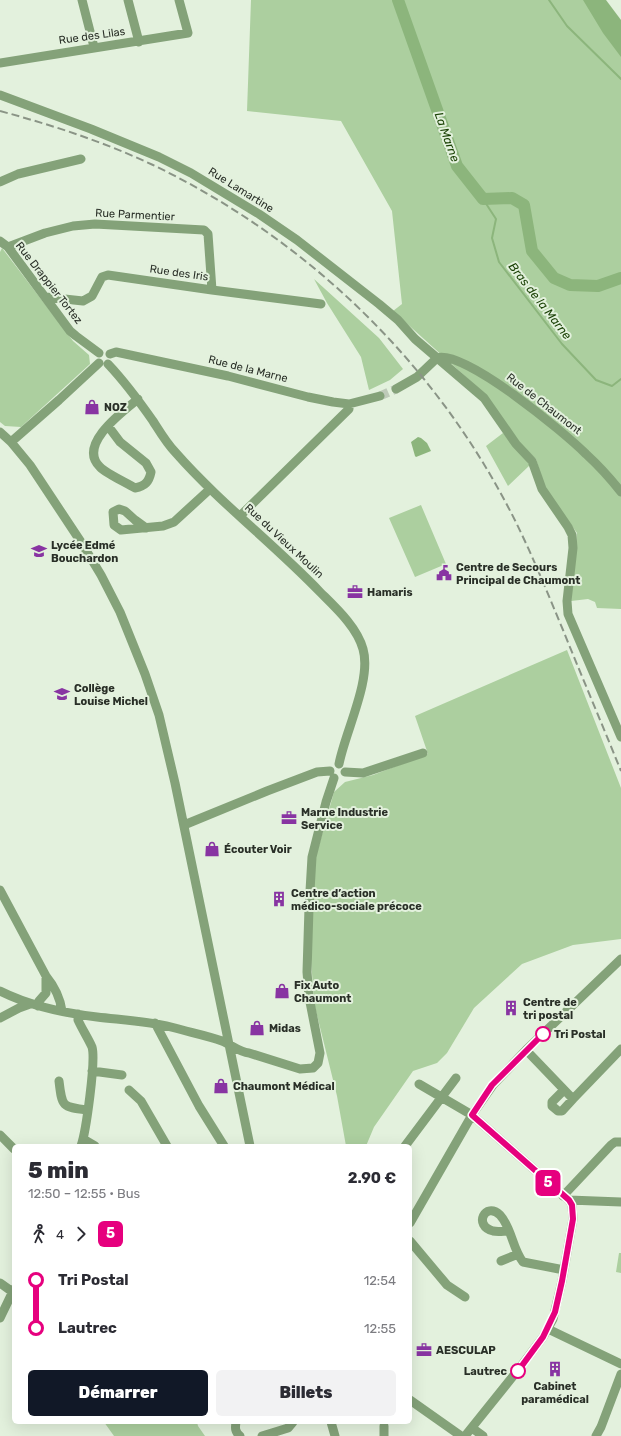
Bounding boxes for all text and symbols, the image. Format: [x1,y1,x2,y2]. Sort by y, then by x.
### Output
street label: Rue des Lilas [58,25,126,47]
water label: La Marne [432,110,463,164]
street label: Rue Lamartine [206,165,276,215]
street label: Rue Parmentier [95,206,176,224]
street label: Rue Drappier Tortez [13,239,85,327]
water label: Bras de la Marne [506,260,575,342]
street label: Rue des Iris [149,262,210,284]
street label: Rue de la Marne [207,353,289,385]
street label: Rue de Chaumont [504,371,585,438]
shop icon: NOZ [83,398,101,416]
place label: NOZ [104,401,127,414]
street label: Rue du Vieux Moulin [242,501,326,581]
place label: Lycée Edmé Bouchardon [51,539,118,565]
school or university icon: Lycée Edmé Bouchardon [30,542,48,560]
place label: Centre de Secours Principal de Chaumont [456,561,580,587]
public building icon: Centre de Secours Principal de Chaumont [435,564,453,582]
office icon: Hamaris [346,583,364,601]
place label: Hamaris [367,586,412,599]
place label: Collège Louise Michel [74,682,148,708]
school or university icon: Collège Louise Michel [53,685,71,703]
place label: Marne Industrie Service [301,806,389,832]
office icon: Marne Industrie Service [280,809,298,827]
shop icon: Écouter Voir [203,840,221,858]
place label: Écouter Voir [224,843,292,856]
place label: Centre d’action médico-sociale précoce [291,887,422,913]
building icon: Centre d’action médico-sociale précoce [270,890,288,908]
place label: Fix Auto Chaumont [294,979,351,1005]
shop icon: Fix Auto Chaumont [273,982,291,1000]
place label: Centre de tri postal [523,996,577,1022]
building icon: Centre de tri postal [502,999,520,1017]
shop icon: Midas [248,1019,266,1037]
place label: Midas [269,1022,301,1035]
marker: Tri Postal [535,1026,551,1042]
place label: Tri Postal [554,1028,606,1041]
shop icon: Chaumont Médical [212,1077,230,1095]
place label: Chaumont Médical [233,1080,335,1093]
text: 5 min [28,1157,89,1184]
text: 2.90 € [348,1169,396,1187]
line badge: 5 [535,1170,561,1196]
text: 5 [543,1174,553,1191]
text: 12:50 – 12:55 · Bus [28,1186,140,1201]
icon: walk [28,1223,50,1245]
icon: forward [70,1223,92,1245]
text: 5 [106,1225,115,1242]
text: 4 [56,1227,64,1242]
text: Tri Postal [58,1271,129,1289]
text: 12:54 [364,1273,396,1288]
text: Lautrec [58,1319,117,1337]
text: 12:55 [364,1321,396,1336]
office icon: AESCULAP [415,1341,433,1359]
place label: AESCULAP [436,1344,496,1357]
building icon: Cabinet paramédical [546,1360,564,1378]
marker: Lautrec [510,1363,526,1379]
place label: Lautrec [464,1365,508,1378]
button: Démarrer [28,1370,208,1416]
button: Billets [216,1370,396,1416]
place label: Cabinet paramédical [521,1380,589,1406]

